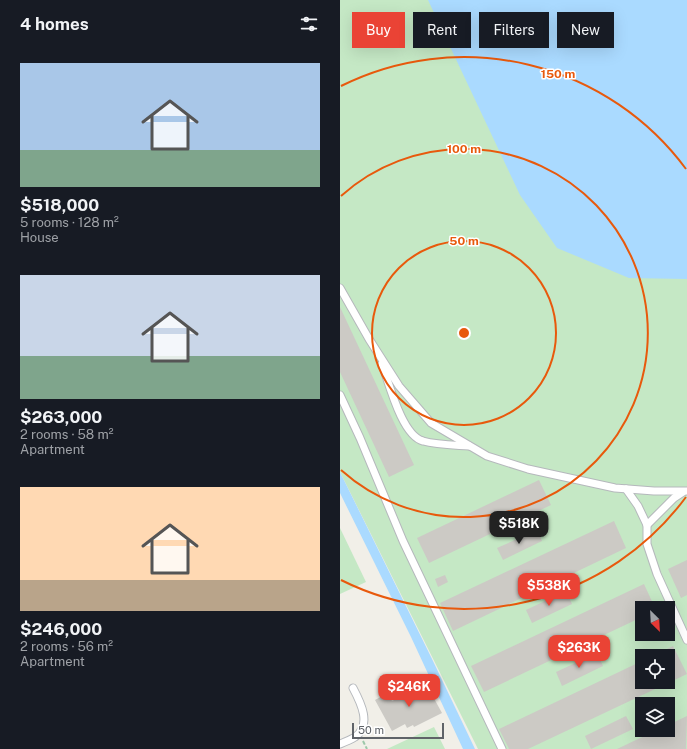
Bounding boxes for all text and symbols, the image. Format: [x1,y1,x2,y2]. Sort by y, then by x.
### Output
chip: Buy [352,12,405,48]
chip: Rent [413,12,471,48]
chip: Filters [479,12,549,48]
chip: New [557,12,614,48]
icon: filters [298,13,320,35]
text: 4 homes [20,14,89,34]
text: 150 m [541,67,575,81]
icon: home [134,89,206,161]
text: 100 m [447,142,481,156]
text: $518,000 [20,195,99,215]
text: 5 rooms · 128 m² [20,215,119,230]
text: House [20,230,59,245]
text: 50 m [449,234,479,248]
icon: home [134,301,206,373]
centre of rings [457,326,471,340]
text: $263,000 [20,407,102,427]
text: 2 rooms · 58 m² [20,427,113,442]
text: Apartment [20,442,85,457]
pin: $518K [491,511,547,545]
icon: home [134,513,206,585]
text: $518K [498,516,540,531]
pin: $538K [521,573,577,607]
text: $538K [527,578,571,593]
north arrow [635,601,675,641]
map controls [635,601,675,737]
text: $246,000 [20,619,102,639]
pin: $263K [551,635,607,669]
text: 2 rooms · 56 m² [20,639,113,654]
text: $263K [557,640,601,655]
button: locate [635,649,675,689]
text: Apartment [20,654,85,669]
pin: $246K [381,674,437,708]
text: $246K [387,679,431,694]
button: layers [635,697,675,737]
scale bar [352,721,444,740]
text: 50 m [358,724,384,736]

